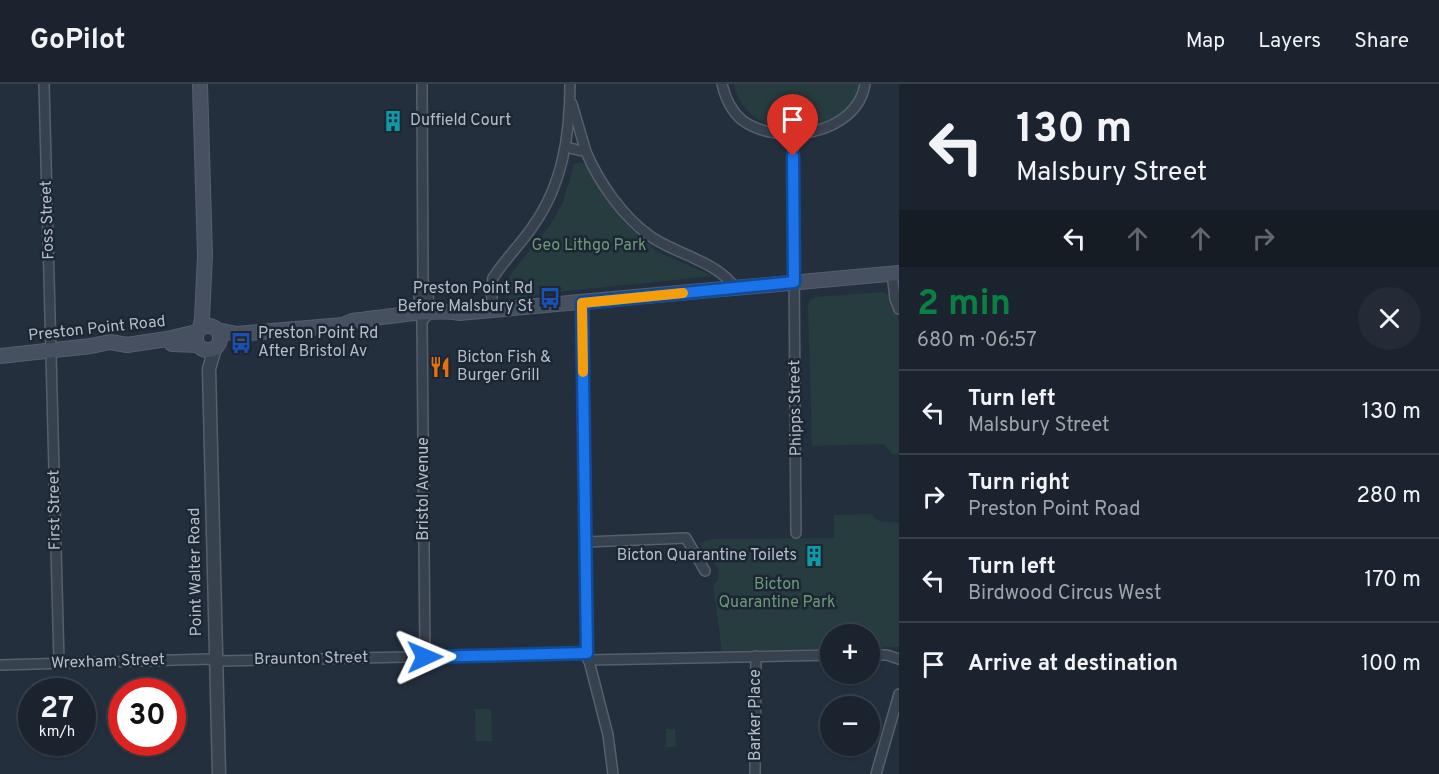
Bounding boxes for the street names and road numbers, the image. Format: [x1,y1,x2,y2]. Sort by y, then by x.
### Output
street label: Foss Street [37,180,59,260]
street label: Preston Point Road [27,312,167,346]
street label: Phipps Street [785,360,807,456]
street label: Bristol Avenue [414,437,434,541]
street label: First Street [44,470,66,550]
street label: Point Walter Road [185,507,207,637]
street label: Braunton Street [254,648,368,670]
street label: Wrexham Street [51,650,165,674]
street label: Barker Place [746,669,766,761]

